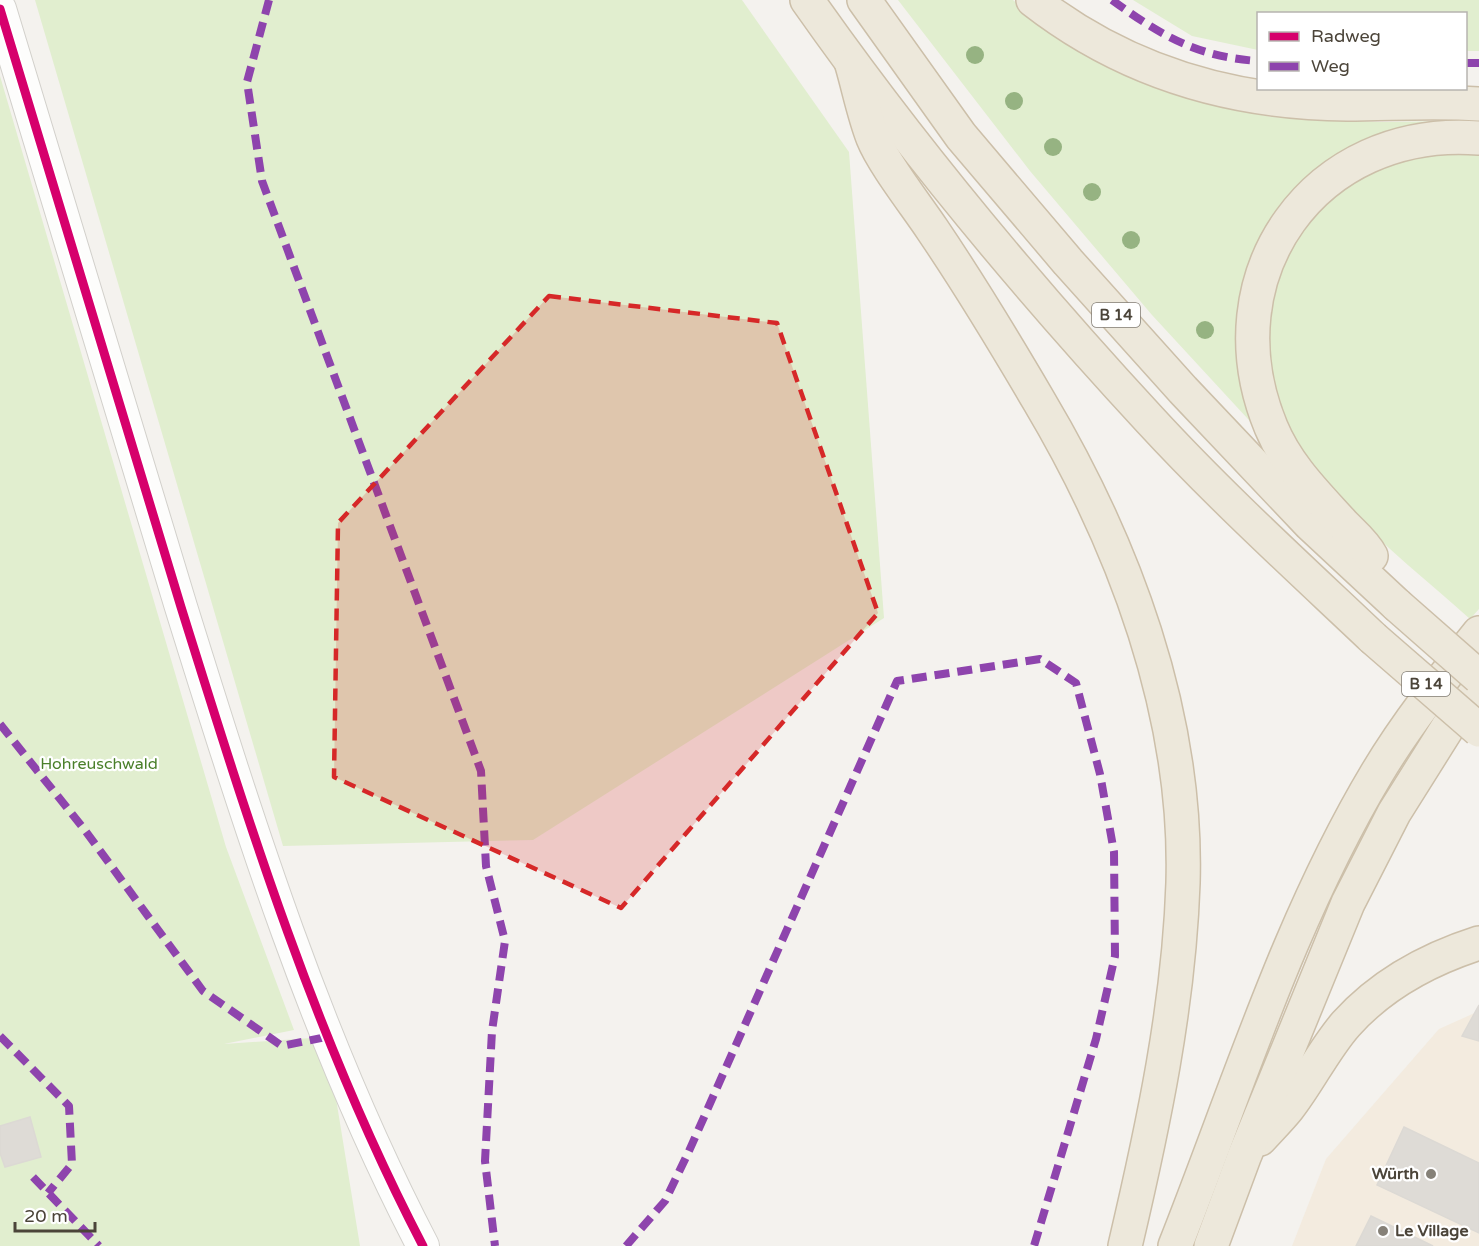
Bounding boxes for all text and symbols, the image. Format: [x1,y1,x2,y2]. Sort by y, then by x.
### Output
legend [1257,12,1467,90]
text: Radweg [1311,25,1381,47]
text: Weg [1311,55,1350,77]
road number: B 14 [1092,303,1140,327]
road number: B 14 [1402,672,1450,696]
park label: Hohreuschwald [40,754,158,774]
place label: Würth [1372,1164,1419,1184]
marker: Würth [1424,1167,1438,1181]
scale bar [15,1195,94,1233]
text: 20 m [24,1205,68,1227]
place label: Le Village [1395,1221,1468,1241]
marker: Le Village [1376,1224,1390,1238]

